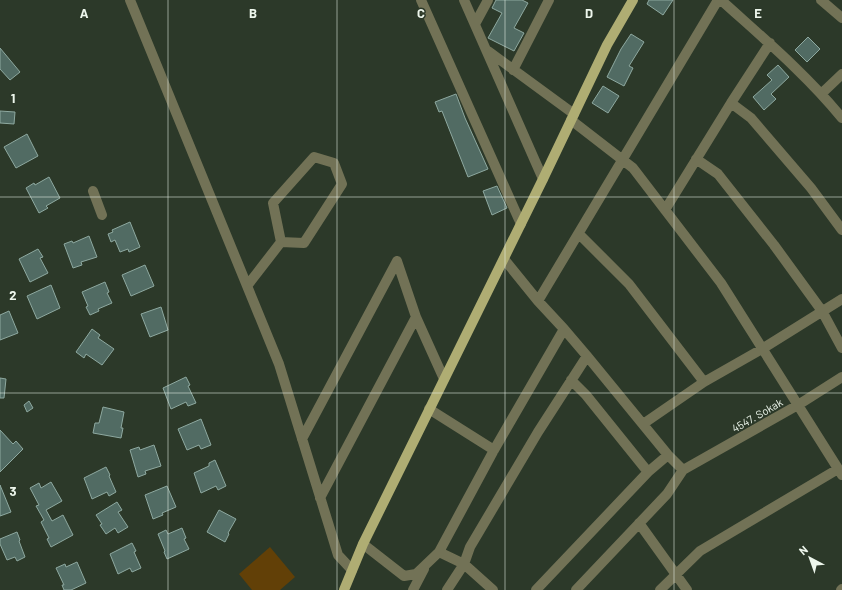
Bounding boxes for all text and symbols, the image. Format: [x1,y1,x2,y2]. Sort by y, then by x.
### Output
text: A [80,5,89,21]
text: B [249,5,257,21]
text: C [417,5,425,21]
text: D [585,5,593,21]
text: E [754,5,762,21]
text: 1 [11,90,15,106]
text: 2 [9,287,17,303]
street label: 4547. Sokak [729,395,785,435]
text: 3 [9,483,17,499]
north arrow [790,538,830,578]
text: N [796,543,810,557]

